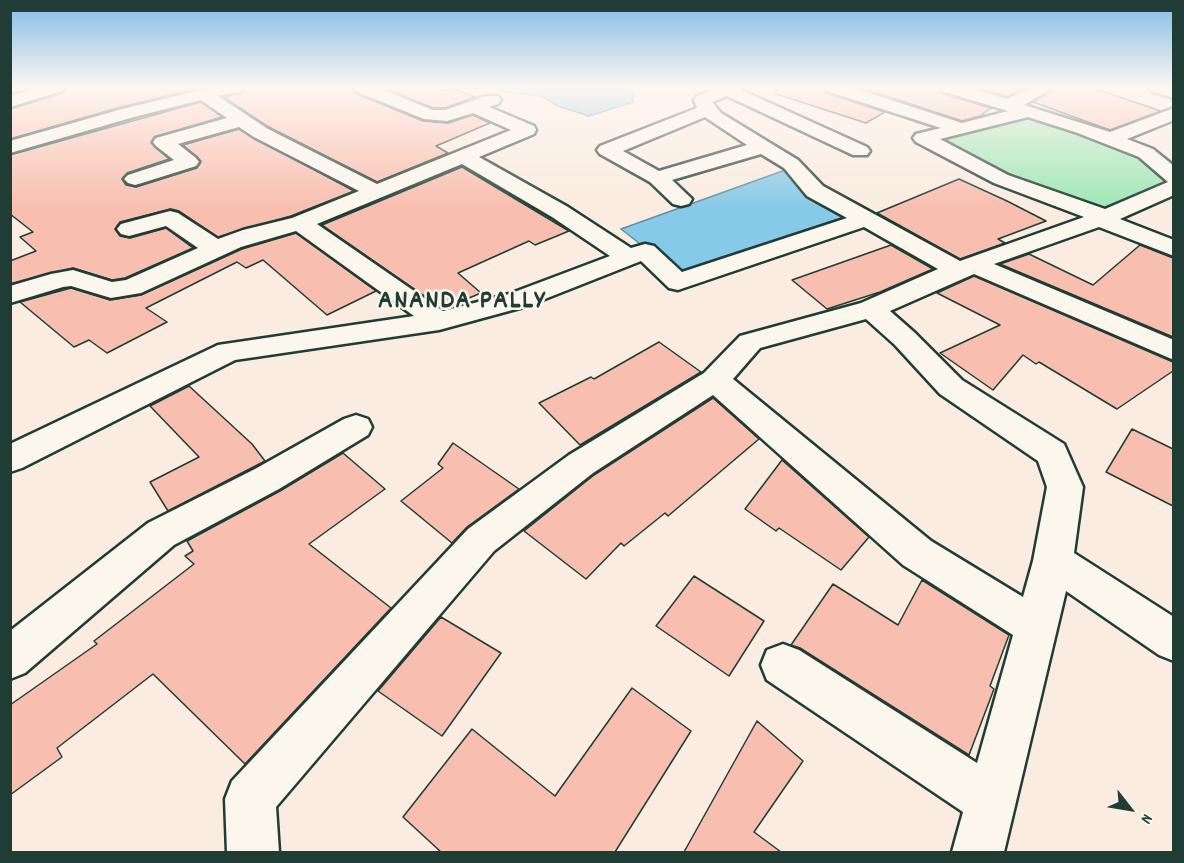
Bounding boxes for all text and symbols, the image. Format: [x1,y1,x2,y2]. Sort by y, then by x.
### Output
district label: ANANDA PALLY [378,287,546,319]
north arrow [1100,779,1160,839]
text: N [1134,809,1158,828]

